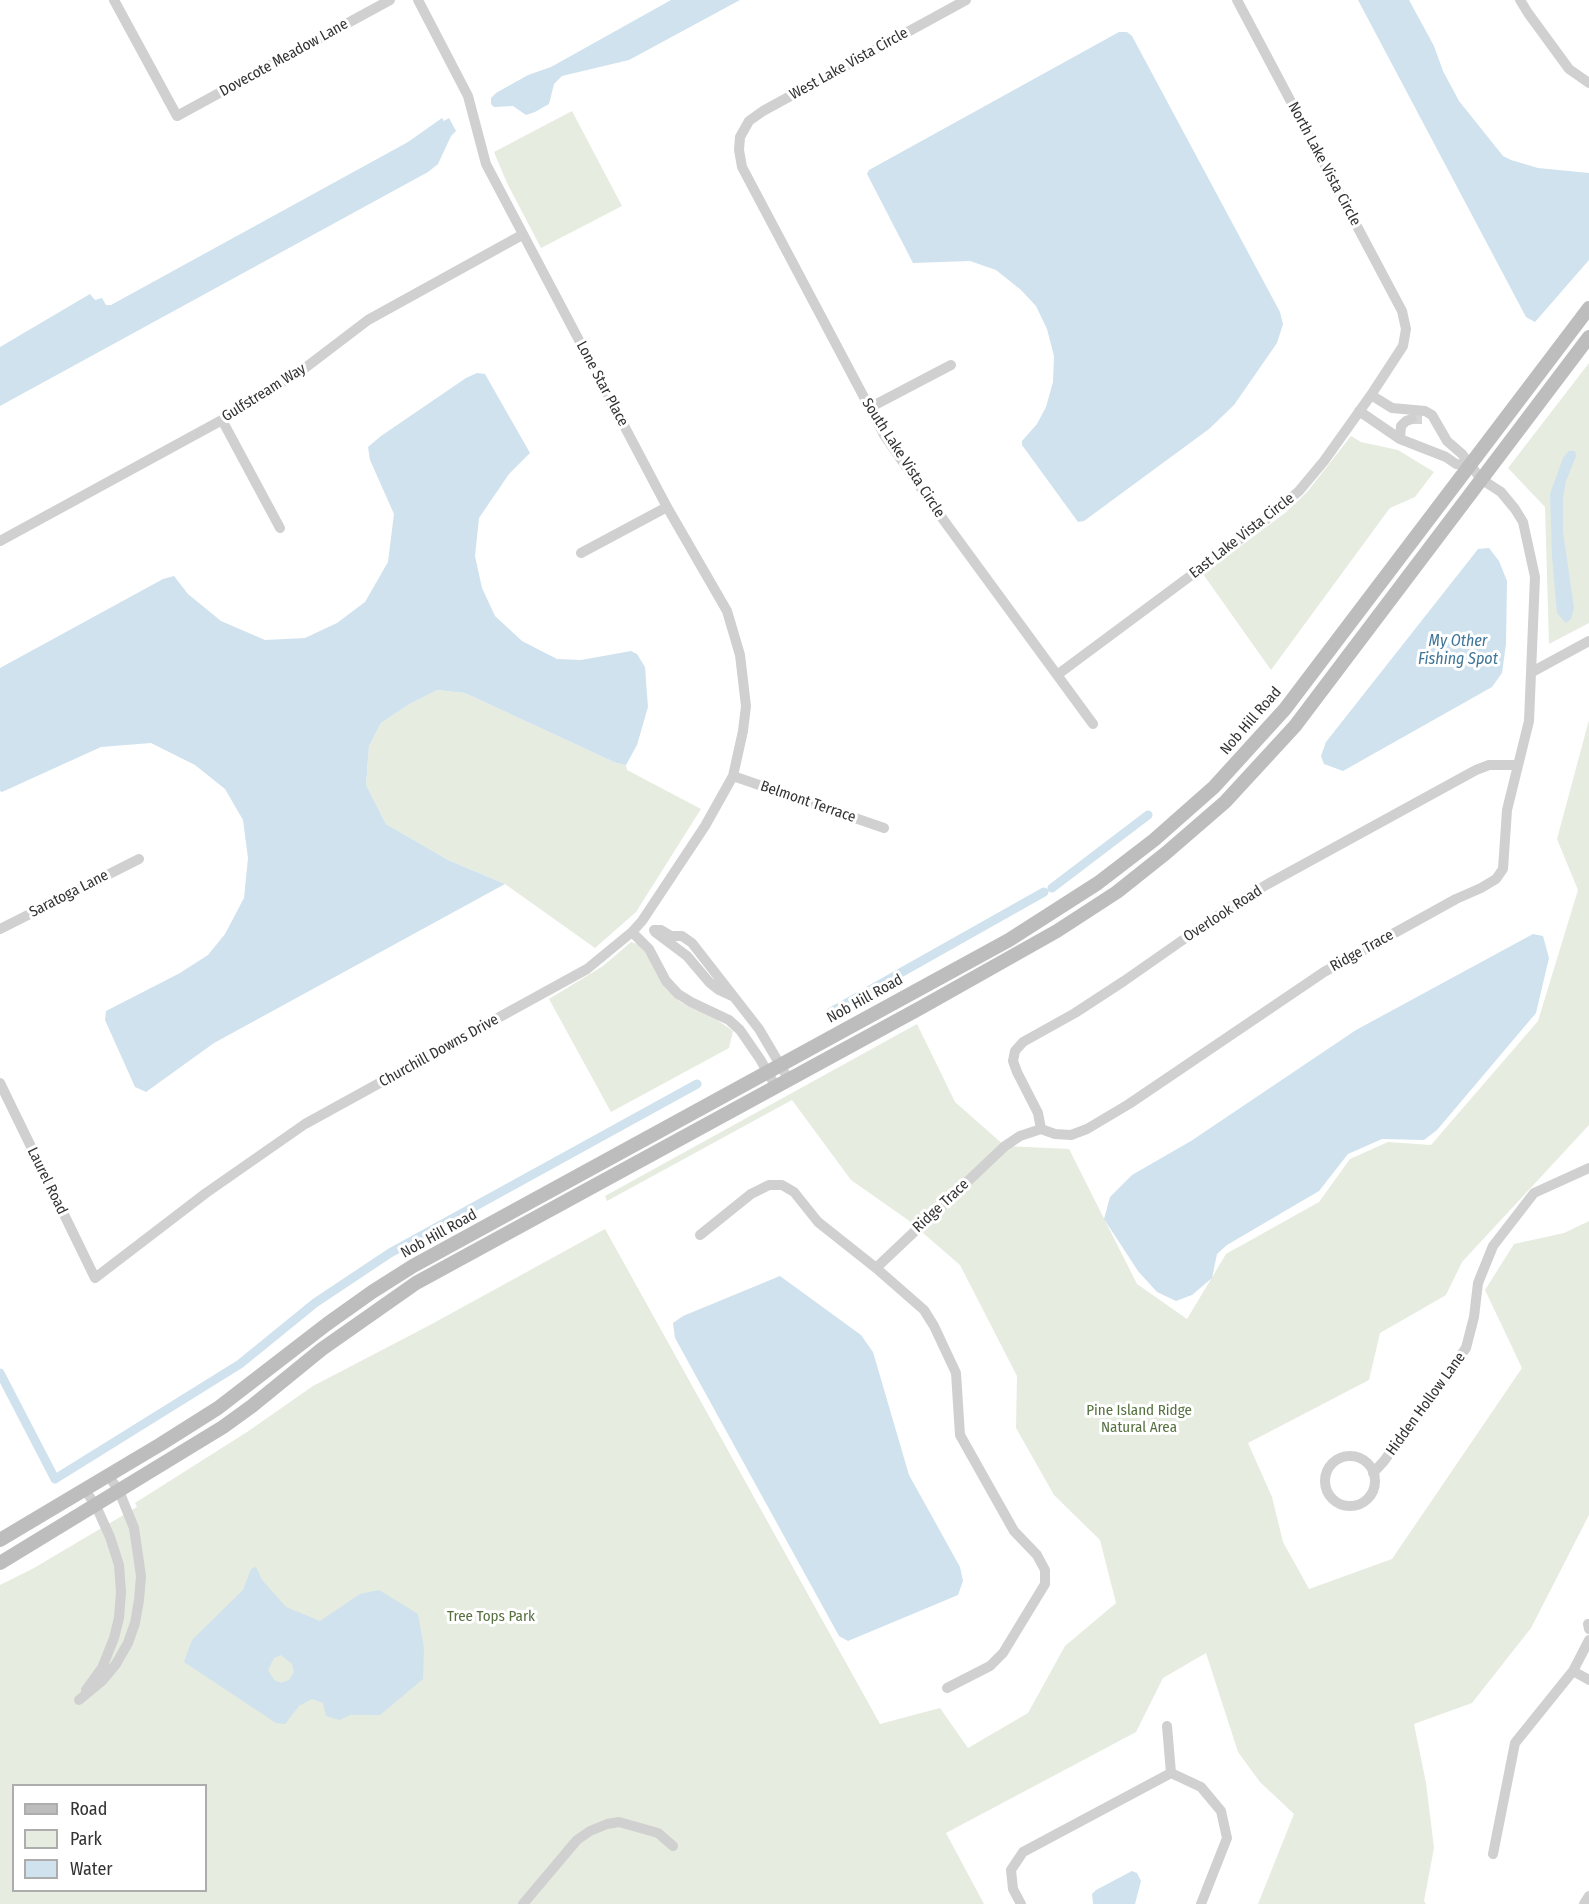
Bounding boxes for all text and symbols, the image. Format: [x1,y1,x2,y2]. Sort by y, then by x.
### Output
street label: Dovecote Meadow Lane [217,15,351,101]
street label: West Lake Vista Circle [787,24,911,104]
street label: North Lake Vista Circle [1284,99,1364,229]
street label: Lone Star Place [572,338,632,430]
street label: Gulfstream Way [219,360,309,426]
street label: South Lake Vista Circle [858,395,948,521]
street label: East Lake Vista Circle [1186,489,1298,583]
water label: My Other Fishing Spot [1418,632,1498,670]
street label: Nob Hill Road [1217,683,1285,759]
street label: Belmont Terrace [758,777,858,827]
street label: Saratoga Lane [26,866,112,922]
street label: Overlook Road [1180,882,1266,946]
street label: Ridge Trace [1327,926,1397,976]
street label: Nob Hill Road [824,971,906,1027]
street label: Churchill Downs Drive [376,1011,502,1091]
street label: Laurel Road [23,1144,71,1218]
street label: Ridge Trace [909,1176,973,1236]
street label: Nob Hill Road [398,1206,480,1262]
street label: Hidden Hollow Lane [1383,1349,1469,1459]
park label: Pine Island Ridge Natural Area [1086,1402,1192,1437]
park label: Tree Tops Park [447,1608,535,1626]
legend [12,1784,207,1892]
text: Road [70,1798,107,1820]
text: Park [70,1828,102,1850]
text: Water [70,1858,113,1880]

